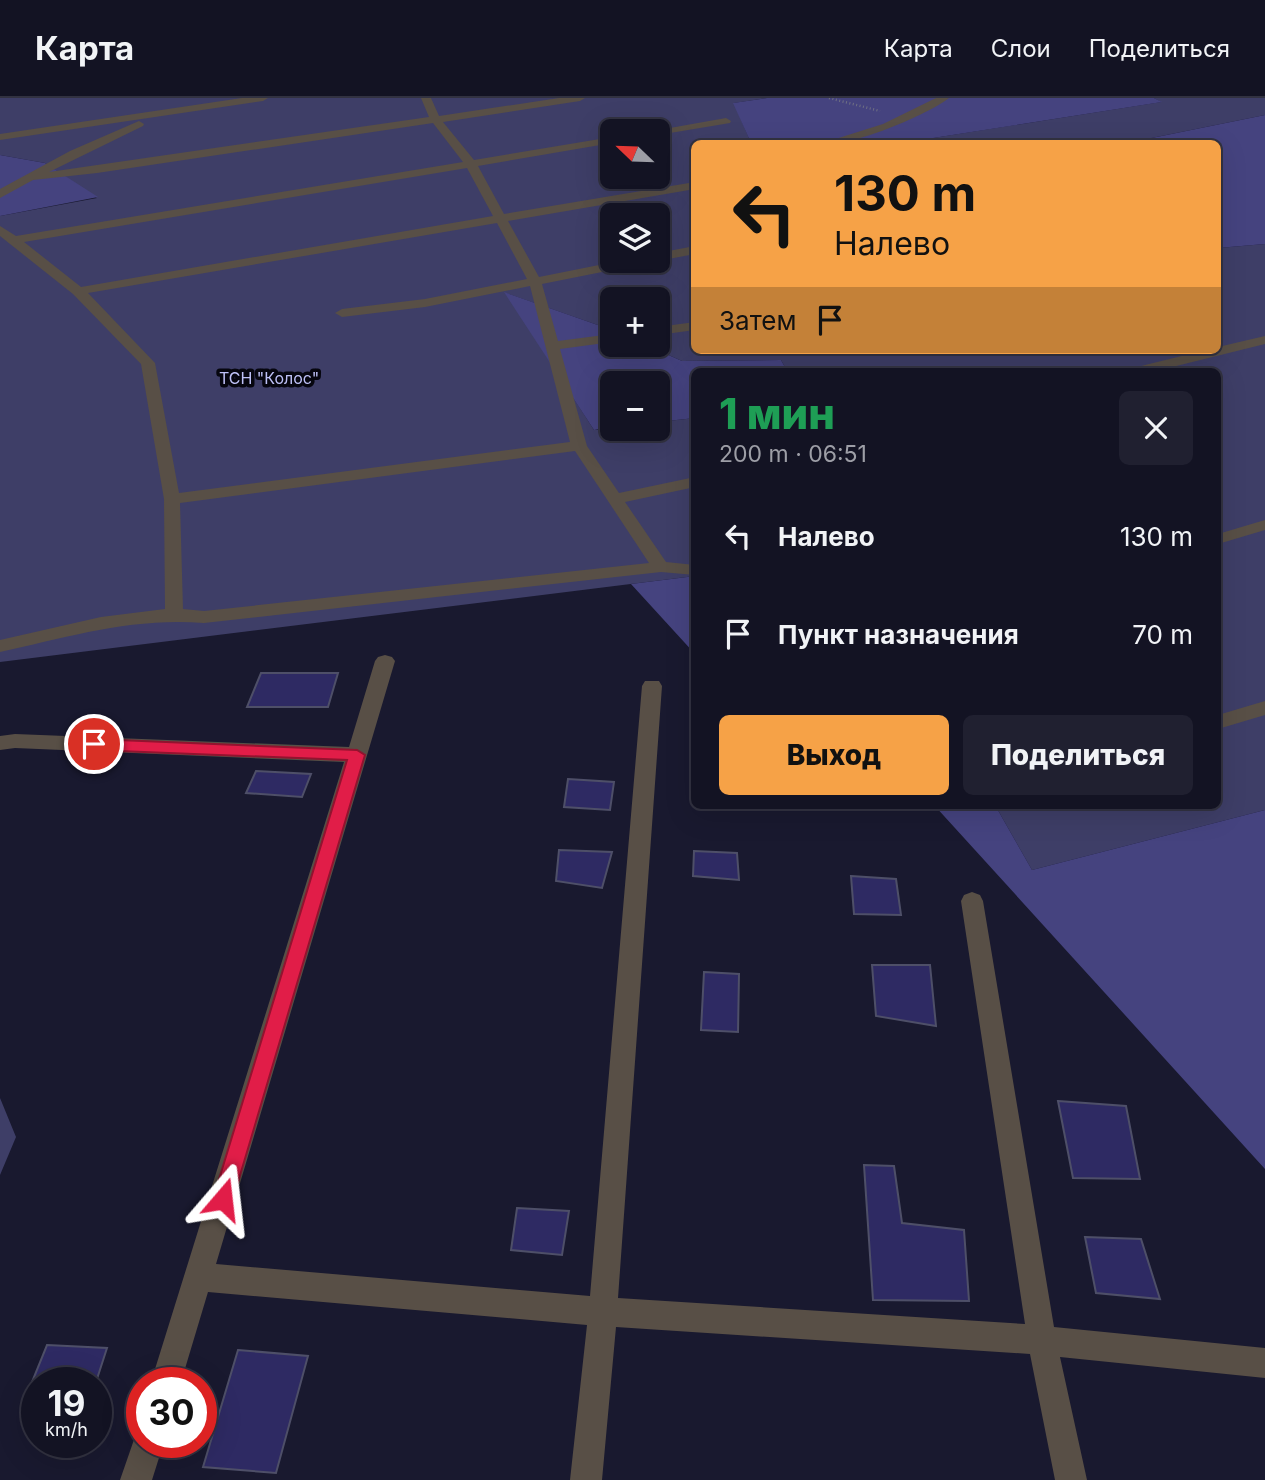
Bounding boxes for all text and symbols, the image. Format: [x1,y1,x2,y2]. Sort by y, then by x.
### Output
text: Карта [35,28,134,68]
text: Карта [884,34,953,63]
text: Слои [991,34,1051,63]
text: Поделиться [1089,34,1230,63]
north arrow [600,119,670,189]
map controls [600,119,670,441]
text: 130 m [834,164,976,223]
icon: left [719,168,810,259]
button: layers [600,203,670,273]
text: Налево [834,224,950,263]
button: + [600,287,670,357]
icon: arrive [811,301,849,339]
text: Затем [719,305,797,336]
park label: ТСН "Колос" [219,368,319,388]
button: − [600,371,670,441]
text: 1 мин [719,388,835,439]
button: close [1119,391,1193,465]
text: 200 m · 06:51 [719,440,867,468]
icon: left [719,517,757,555]
text: Налево [778,521,875,552]
text: 130 m [1120,521,1193,552]
icon: arrive [719,615,757,653]
text: Пункт назначения [778,619,1019,650]
text: 70 m [1132,619,1193,650]
pin [64,714,124,774]
button: Выход [719,715,949,795]
button: Поделиться [963,715,1193,795]
icon: arrive [75,725,113,763]
position arrow [186,1162,260,1236]
speed limit sign: 30 [126,1367,217,1458]
text: 19 [48,1382,85,1424]
text: km/h [45,1419,88,1440]

